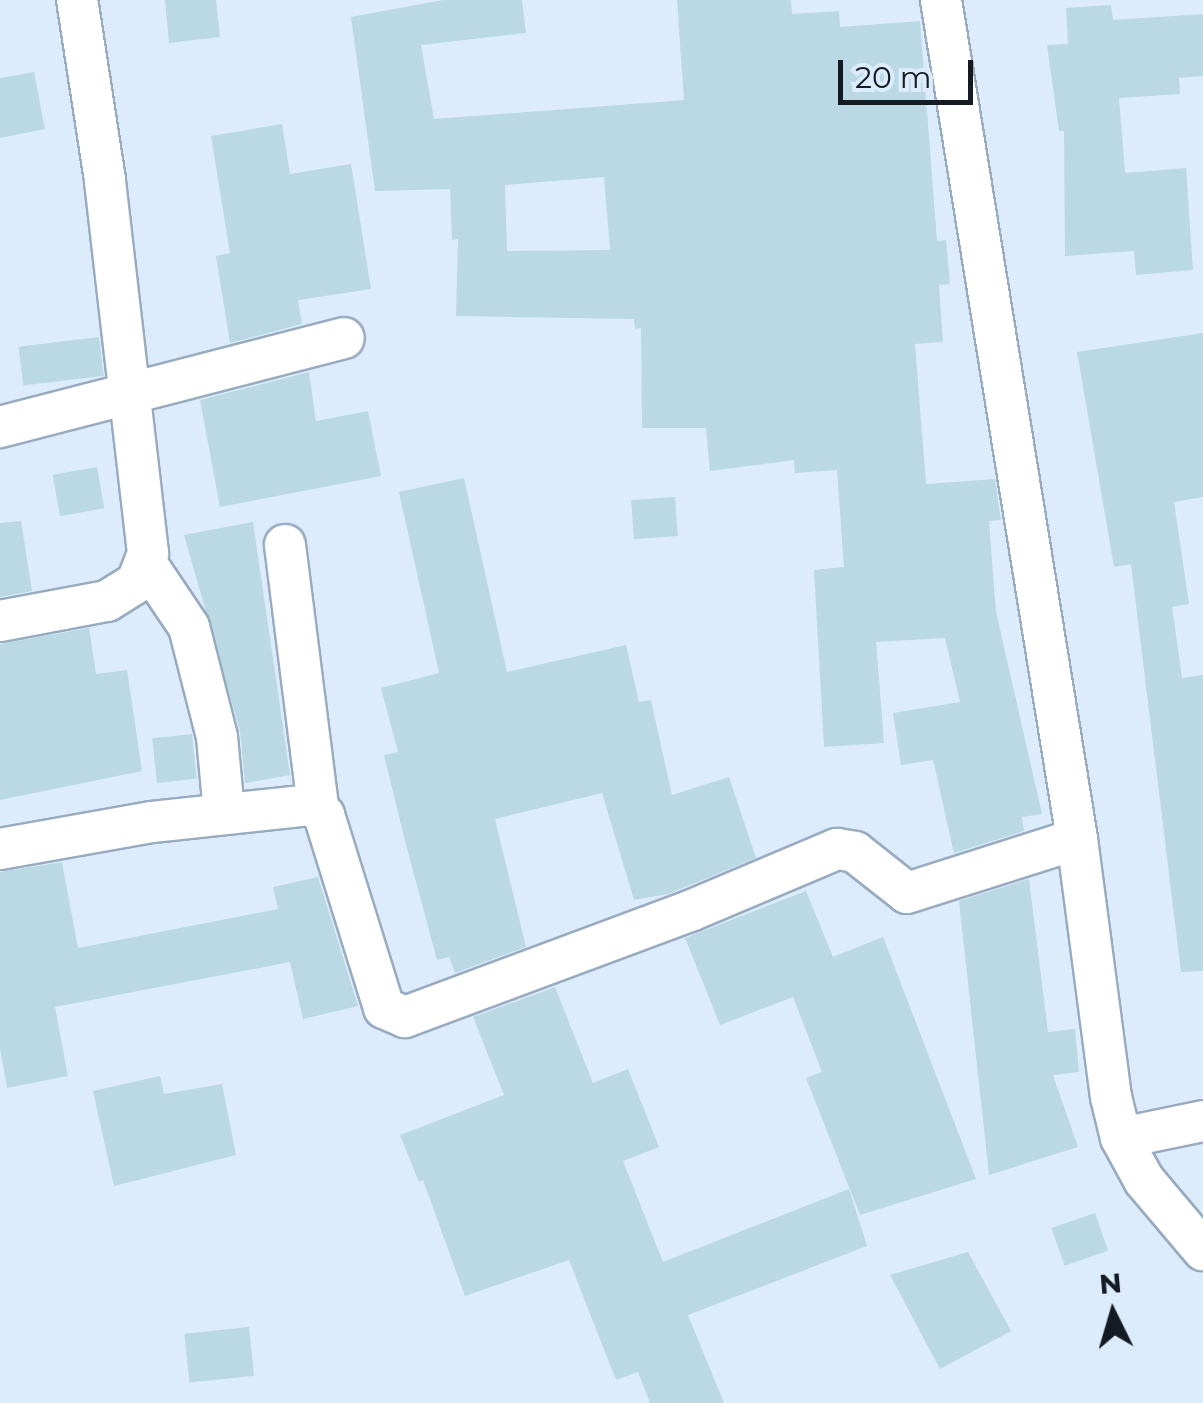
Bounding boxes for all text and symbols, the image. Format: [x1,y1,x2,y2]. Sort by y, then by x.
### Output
scale bar [843,40,978,102]
text: 20 m [855,59,932,96]
north arrow [1063,1263,1163,1363]
text: N [1098,1265,1123,1301]

